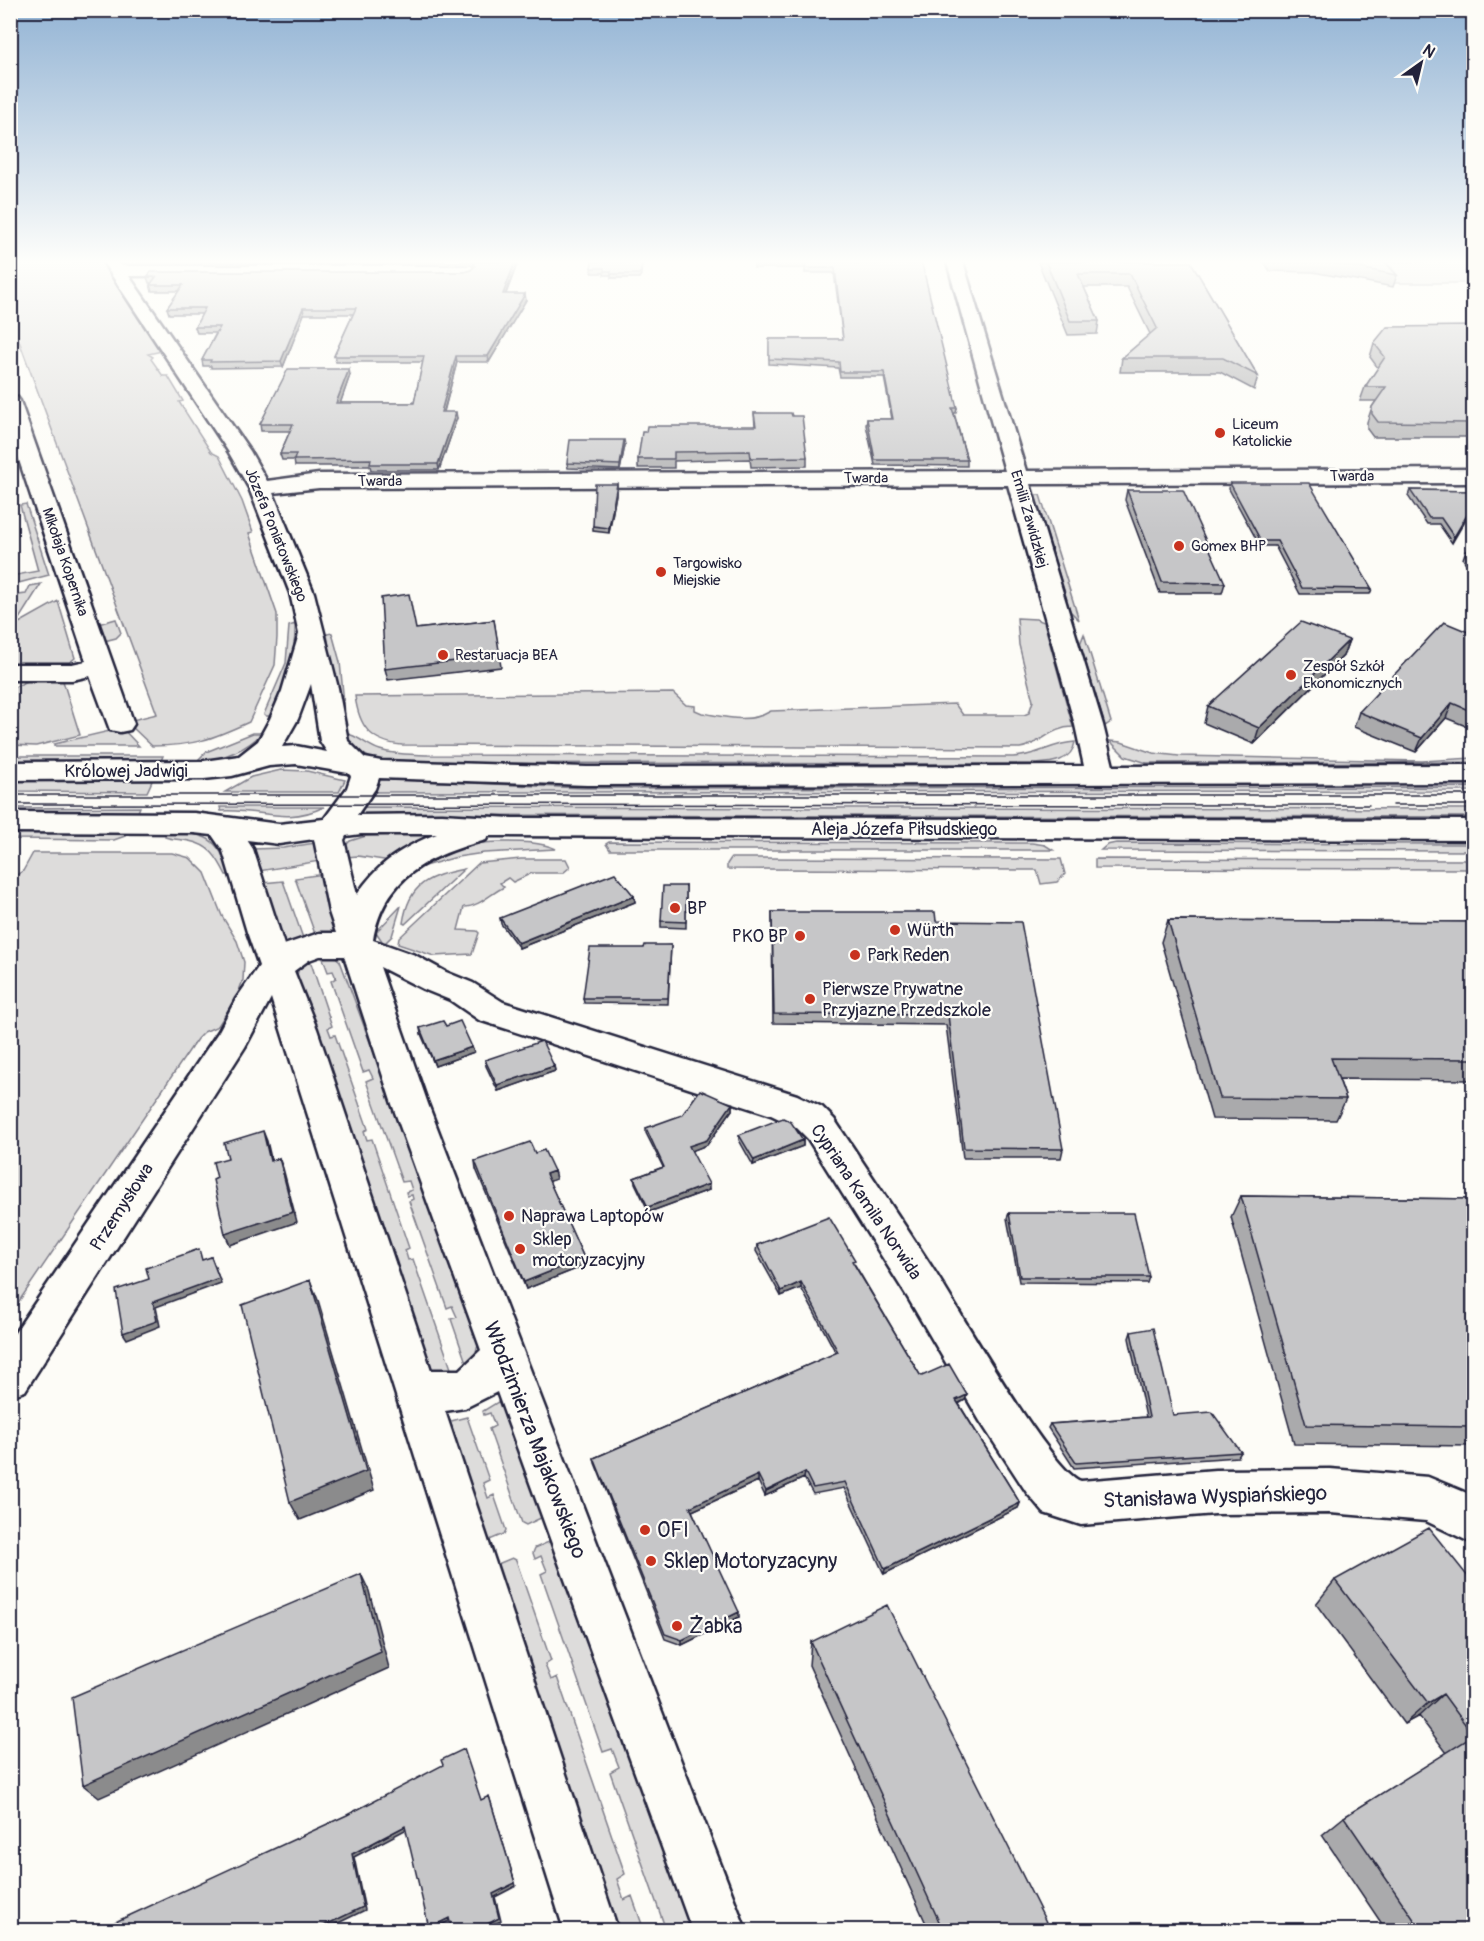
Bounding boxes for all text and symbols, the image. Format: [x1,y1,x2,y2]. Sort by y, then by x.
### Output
north arrow [1391,33,1451,93]
text: N [1419,40,1439,63]
place label: Liceum Katolickie [1232,415,1292,451]
marker: Liceum Katolickie [1213,426,1227,440]
street label: Józefa Poniatowskiego [240,465,312,605]
street label: Twarda [1330,467,1374,486]
street label: Emilii Zawidzkiej [1006,468,1052,570]
street label: Twarda [844,469,888,488]
street label: Twarda [358,472,402,491]
street label: Mikołaja Kopernika [38,505,92,619]
place label: Gomex BHP [1191,537,1266,556]
marker: Gomex BHP [1172,539,1186,553]
place label: Targowisko Miejskie [673,554,742,590]
marker: Targowisko Miejskie [654,565,668,579]
place label: Restaruacja BEA [455,646,558,665]
marker: Restaruacja BEA [436,648,450,662]
place label: Zespół Szkół Ekonomicznych [1303,657,1402,693]
marker: Zespół Szkół Ekonomicznych [1284,668,1298,682]
street label: Królowej Jadwigi [64,760,188,783]
street label: Aleja Józefa Piłsudskiego [811,818,997,841]
place label: BP [687,897,707,920]
marker: BP [668,901,682,915]
place label: Würth [907,919,954,942]
marker: Würth [888,923,902,937]
place label: PKO BP [732,925,788,948]
marker: PKO BP [793,929,807,943]
place label: Park Reden [867,944,949,967]
marker: Park Reden [848,948,862,962]
place label: Pierwsze Prywatne Przyjazne Przedszkole [822,978,991,1022]
marker: Pierwsze Prywatne Przyjazne Przedszkole [803,992,817,1006]
street label: Cypriana Kamila Norwida [805,1120,927,1284]
street label: Przemysłowa [85,1159,159,1255]
place label: Naprawa Laptopów [521,1205,664,1228]
marker: Naprawa Laptopów [502,1209,516,1223]
place label: Sklep motoryzacyjny [532,1228,645,1272]
marker: Sklep motoryzacyjny [513,1242,527,1256]
street label: Włodzimierza Majakowskiego [477,1318,593,1562]
street label: Stanisława Wyspiańskiego [1103,1480,1327,1514]
place label: OFI [657,1517,689,1544]
marker: OFI [638,1523,652,1537]
place label: Sklep Motoryzacyny [663,1548,837,1575]
marker: Sklep Motoryzacyny [644,1554,658,1568]
place label: Żabka [689,1613,743,1640]
marker: Żabka [670,1619,684,1633]

